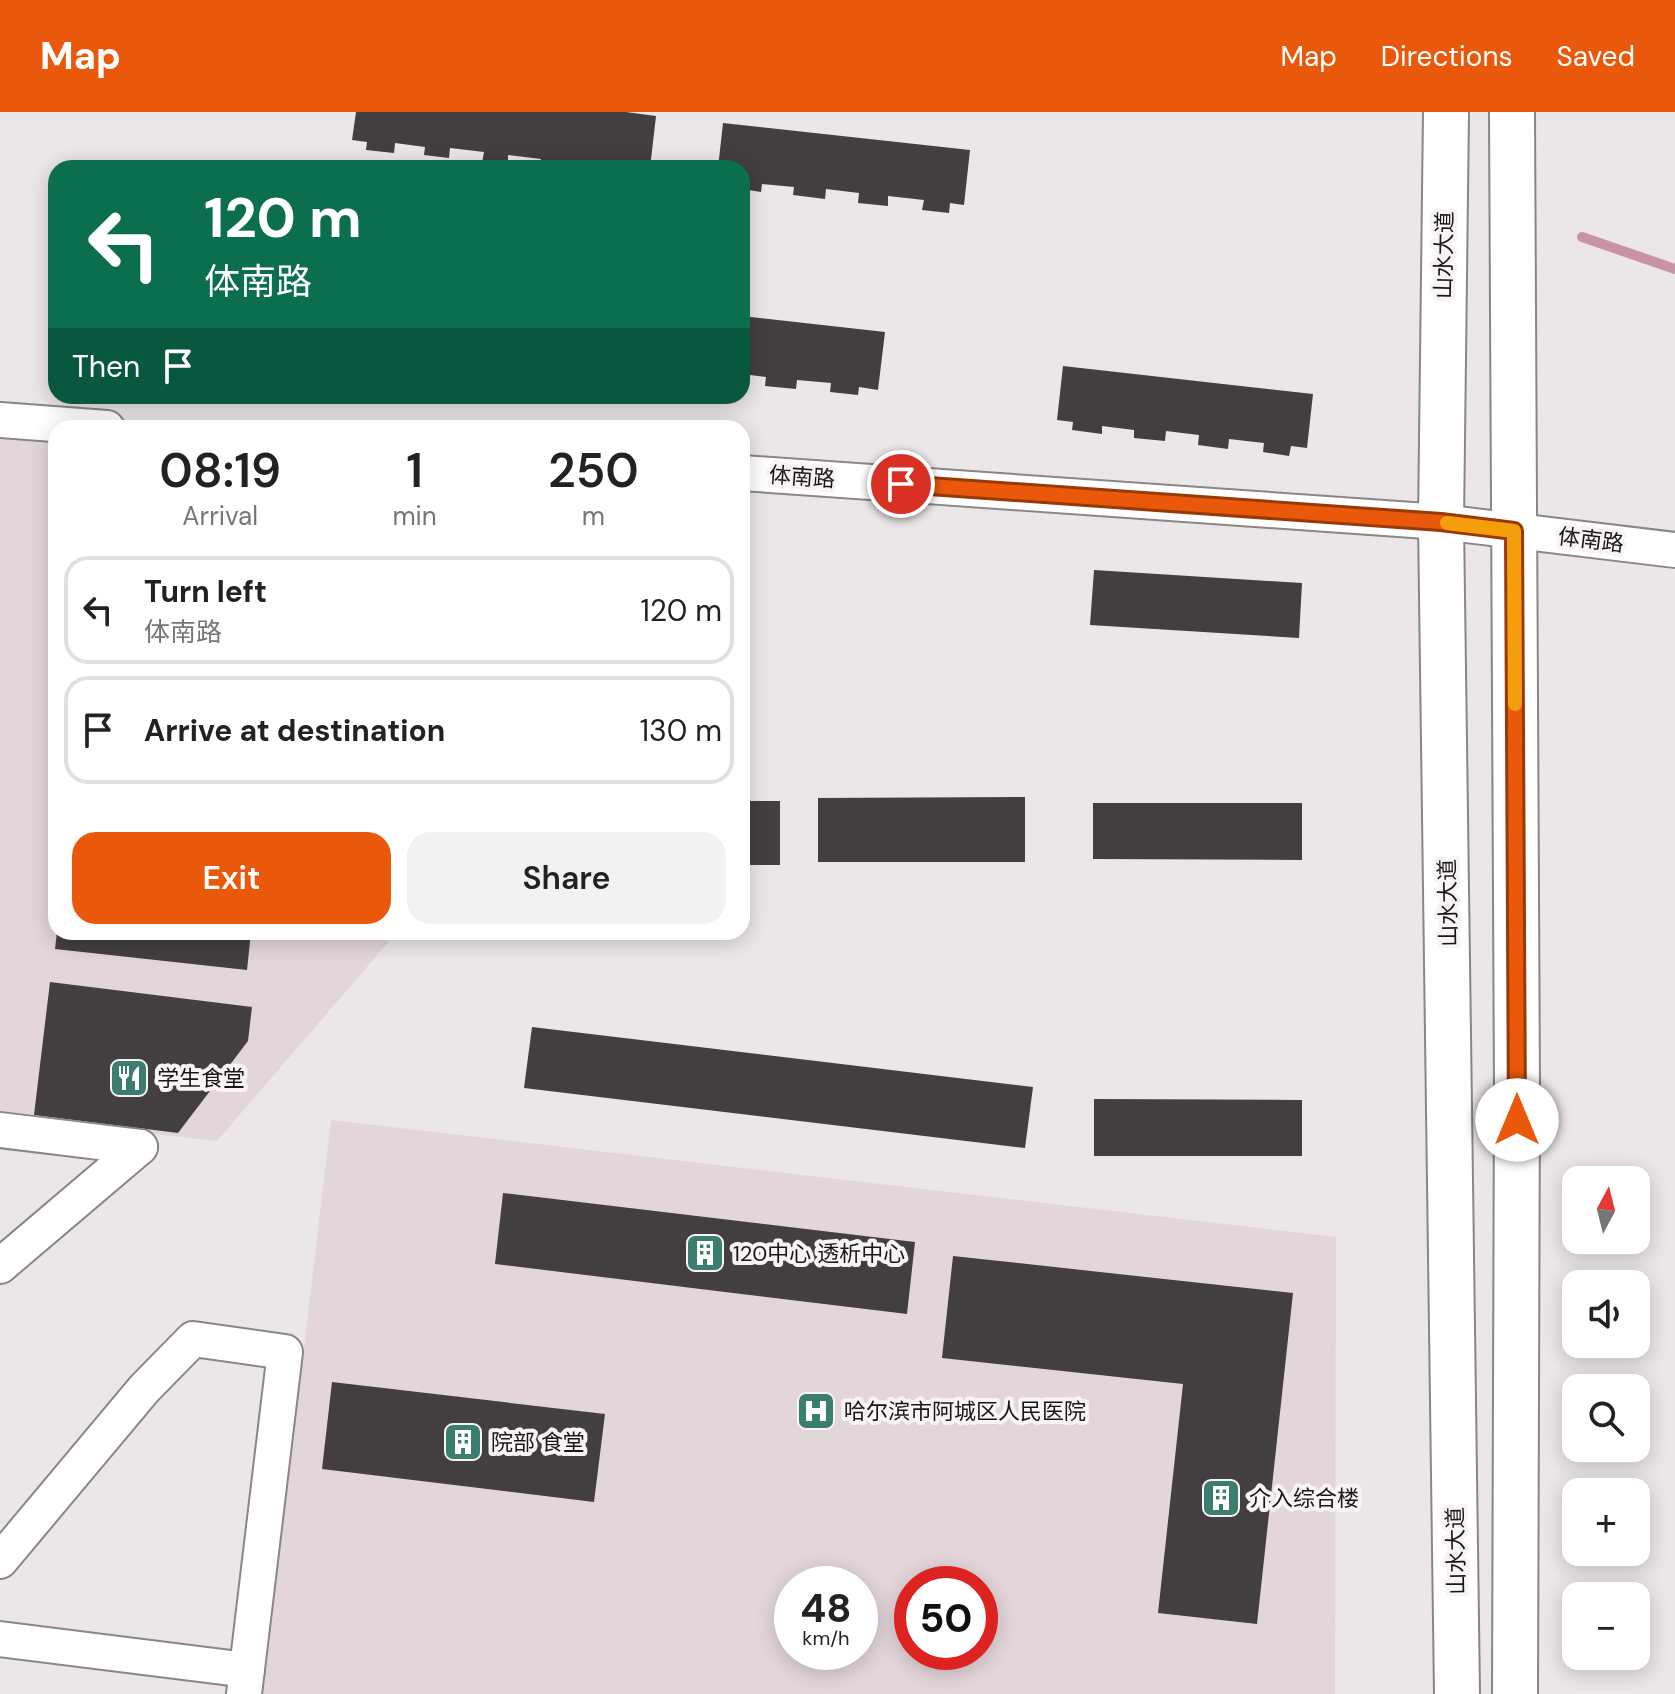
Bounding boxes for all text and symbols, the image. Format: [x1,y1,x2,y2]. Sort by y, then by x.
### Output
text: Map [40,31,121,81]
text: Map [1280,38,1337,75]
text: Directions [1381,38,1513,75]
text: Saved [1557,38,1635,75]
text: 120 m [204,181,362,254]
icon: left [72,192,176,296]
street label: 山水大道 [1429,211,1459,299]
text: 体南路 [204,258,312,305]
icon: arrive [156,344,200,388]
text: Then [72,347,140,386]
text: 08:19 [159,439,281,502]
text: 1 [406,439,423,502]
text: 250 [548,439,639,502]
pin [867,450,935,518]
street label: 体南路 [768,460,836,494]
icon: arrive [879,462,923,506]
text: Arrival [182,499,258,533]
text: min [392,499,437,533]
text: m [582,499,605,533]
street label: 体南路 [1556,522,1626,558]
text: Turn left [144,572,267,611]
icon: left [76,588,120,632]
text: 120 m [640,591,722,630]
text: 体南路 [144,615,222,649]
icon: arrive [76,708,120,752]
text: Arrive at destination [144,711,445,750]
text: 130 m [640,711,722,750]
button: Exit [72,832,391,924]
button: Share [407,832,726,924]
street label: 山水大道 [1433,859,1463,947]
restaurant icon: 学生食堂 [108,1057,150,1099]
place label: 学生食堂 [157,1064,245,1093]
position arrow [1475,1078,1559,1162]
north arrow [1562,1166,1650,1254]
map controls [1562,1166,1650,1670]
building icon: 120中心 透析中心 [684,1232,726,1274]
place label: 120中心 透析中心 [733,1239,905,1268]
button: sound [1562,1270,1650,1358]
button: search [1562,1374,1650,1462]
hospital icon: 哈尔滨市阿城区人民医院 [795,1390,837,1432]
place label: 哈尔滨市阿城区人民医院 [844,1397,1086,1426]
building icon: 院部 食堂 [442,1421,484,1463]
place label: 院部 食堂 [491,1428,585,1457]
building icon: 介入综合楼 [1200,1477,1242,1519]
button: + [1562,1478,1650,1566]
place label: 介入综合楼 [1249,1484,1359,1513]
street label: 山水大道 [1441,1507,1471,1595]
speed limit sign: 50 [894,1566,998,1670]
text: 48 [800,1582,852,1634]
button: − [1562,1582,1650,1670]
text: km/h [802,1625,850,1651]

